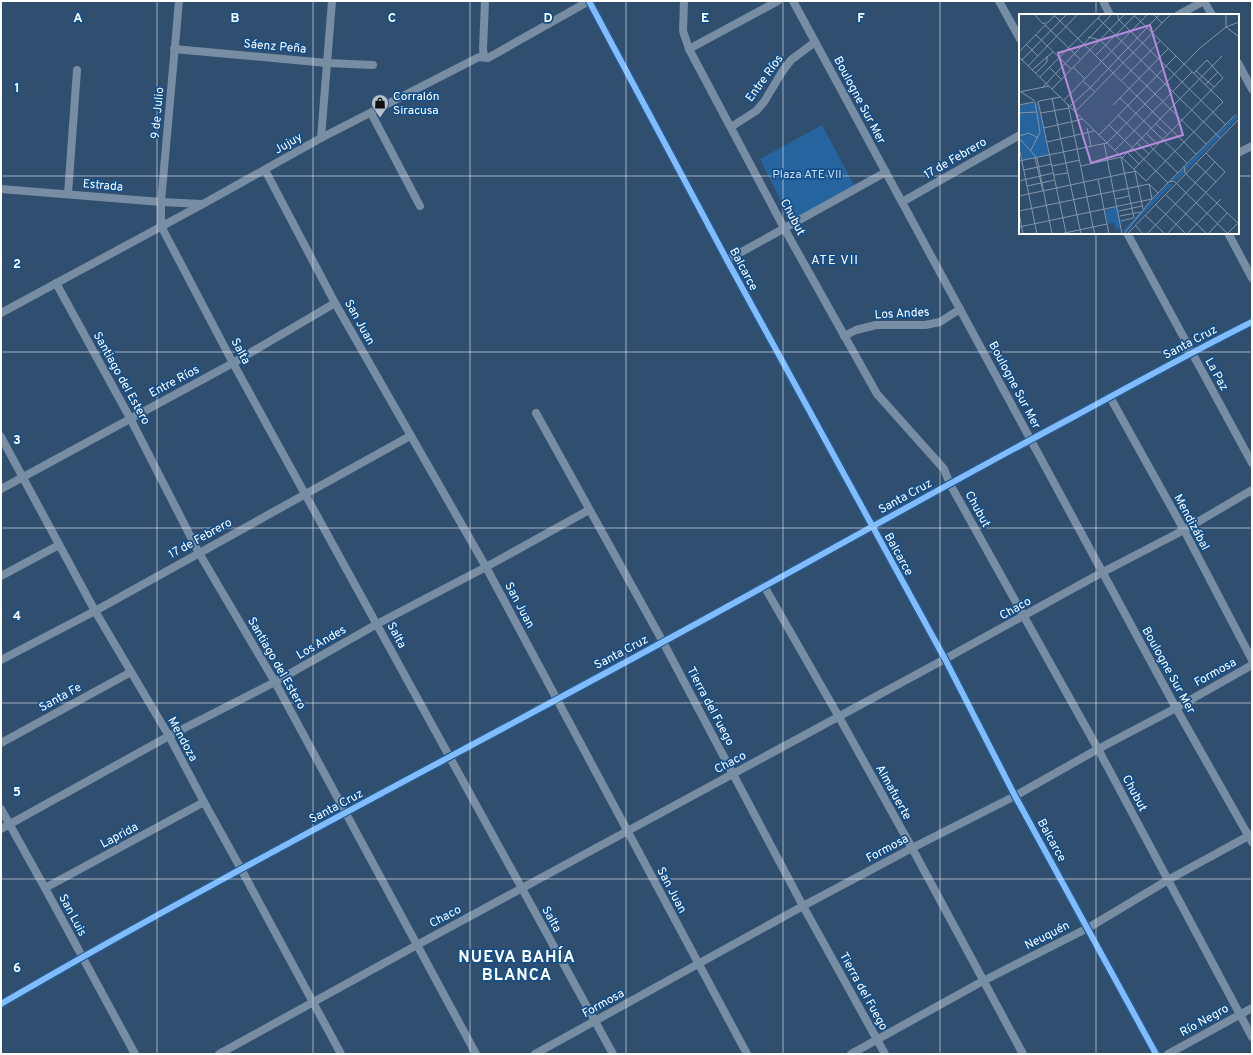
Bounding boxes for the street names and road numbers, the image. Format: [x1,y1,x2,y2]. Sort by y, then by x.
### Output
street label: Sáenz Peña [243,36,307,58]
street label: Entre Ríos [742,52,787,105]
street label: Boulogne Sur Mer [829,54,889,147]
street label: 9 de Julio [148,86,168,140]
street label: Jujuy [272,129,305,158]
street label: 17 de Febrero [921,134,990,183]
street label: Estrada [82,176,124,196]
street label: Chubut [776,196,808,239]
street label: Balcarce [725,245,761,294]
street label: San Juan [340,297,378,348]
street label: Los Andes [874,305,930,323]
street label: Santa Cruz [1161,322,1220,364]
street label: Santiago del Estero [89,329,153,428]
street label: Salta [227,336,254,367]
street label: Boulogne Sur Mer [984,339,1044,432]
street label: La Paz [1201,355,1232,394]
street label: Entre Ríos [147,362,202,402]
street label: Santa Cruz [876,476,935,518]
street label: Chubut [961,488,994,531]
street label: Mendizábal [1170,491,1213,553]
street label: 17 de Febrero [166,515,235,563]
street label: Balcarce [880,530,916,579]
street label: San Juan [500,580,538,631]
street label: Chaco [997,594,1034,624]
street label: Santiago del Estero [243,614,309,713]
street label: Salta [383,620,410,651]
street label: Los Andes [294,622,349,664]
street label: Boulogne Sur Mer [1138,624,1199,717]
street label: Santa Cruz [592,632,651,674]
street label: Formosa [1192,655,1239,691]
street label: Tierra del Fuego [683,664,738,749]
street label: Santa Fe [36,680,84,716]
street label: Mendoza [163,714,201,765]
street label: Chaco [712,748,749,778]
street label: Almafuerte [871,762,915,823]
street label: Chubut [1118,772,1150,815]
street label: Santa Cruz [307,786,366,828]
street label: Balcarce [1033,816,1069,865]
street label: Laprida [98,819,141,852]
street label: Formosa [864,831,911,867]
street label: San Juan [652,865,690,916]
street label: San Luis [54,892,90,939]
street label: Chaco [427,902,464,932]
street label: Salta [537,904,565,935]
street label: Neuquén [1022,918,1073,954]
street label: Tierra del Fuego [835,950,891,1034]
street label: Formosa [580,986,627,1022]
street label: Río Negro [1177,1001,1232,1041]

